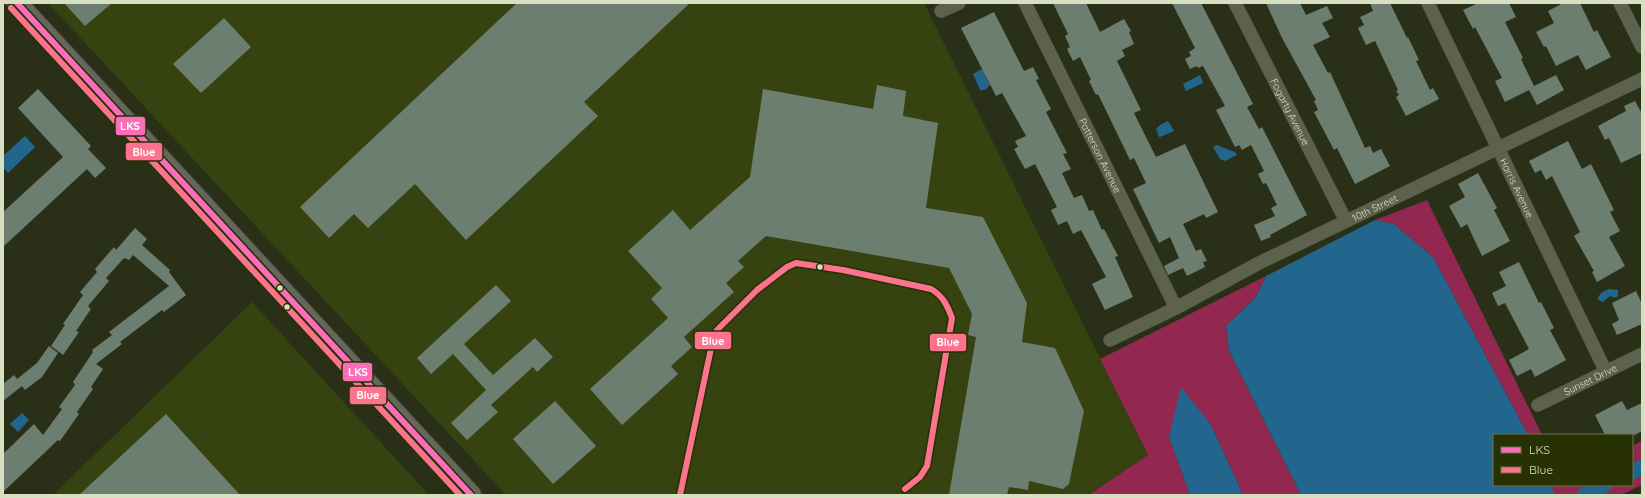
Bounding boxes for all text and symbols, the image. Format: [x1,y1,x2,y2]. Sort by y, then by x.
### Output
street label: Fogarty Avenue [1268,76,1313,148]
line badge: LKS [115,116,146,136]
street label: Patterson Avenue [1076,116,1125,195]
text: LKS [120,119,140,133]
line badge: Blue [125,142,163,161]
text: Blue [132,145,156,159]
street label: Harris Avenue [1497,156,1537,220]
street label: 10th Street [1350,191,1400,224]
unlabelled marker [815,262,825,272]
unlabelled marker [275,283,285,293]
unlabelled marker [282,302,292,312]
line badge: Blue [694,331,732,350]
line badge: Blue [929,333,967,352]
text: Blue [701,334,725,348]
text: Blue [936,335,960,349]
street label: Sunset Drive [1561,361,1619,398]
line badge: LKS [342,362,373,382]
text: LKS [348,365,368,379]
line badge: Blue [349,386,387,405]
text: Blue [356,388,380,402]
legend [1493,434,1633,486]
text: LKS [1529,442,1550,457]
text: Blue [1529,462,1553,477]

